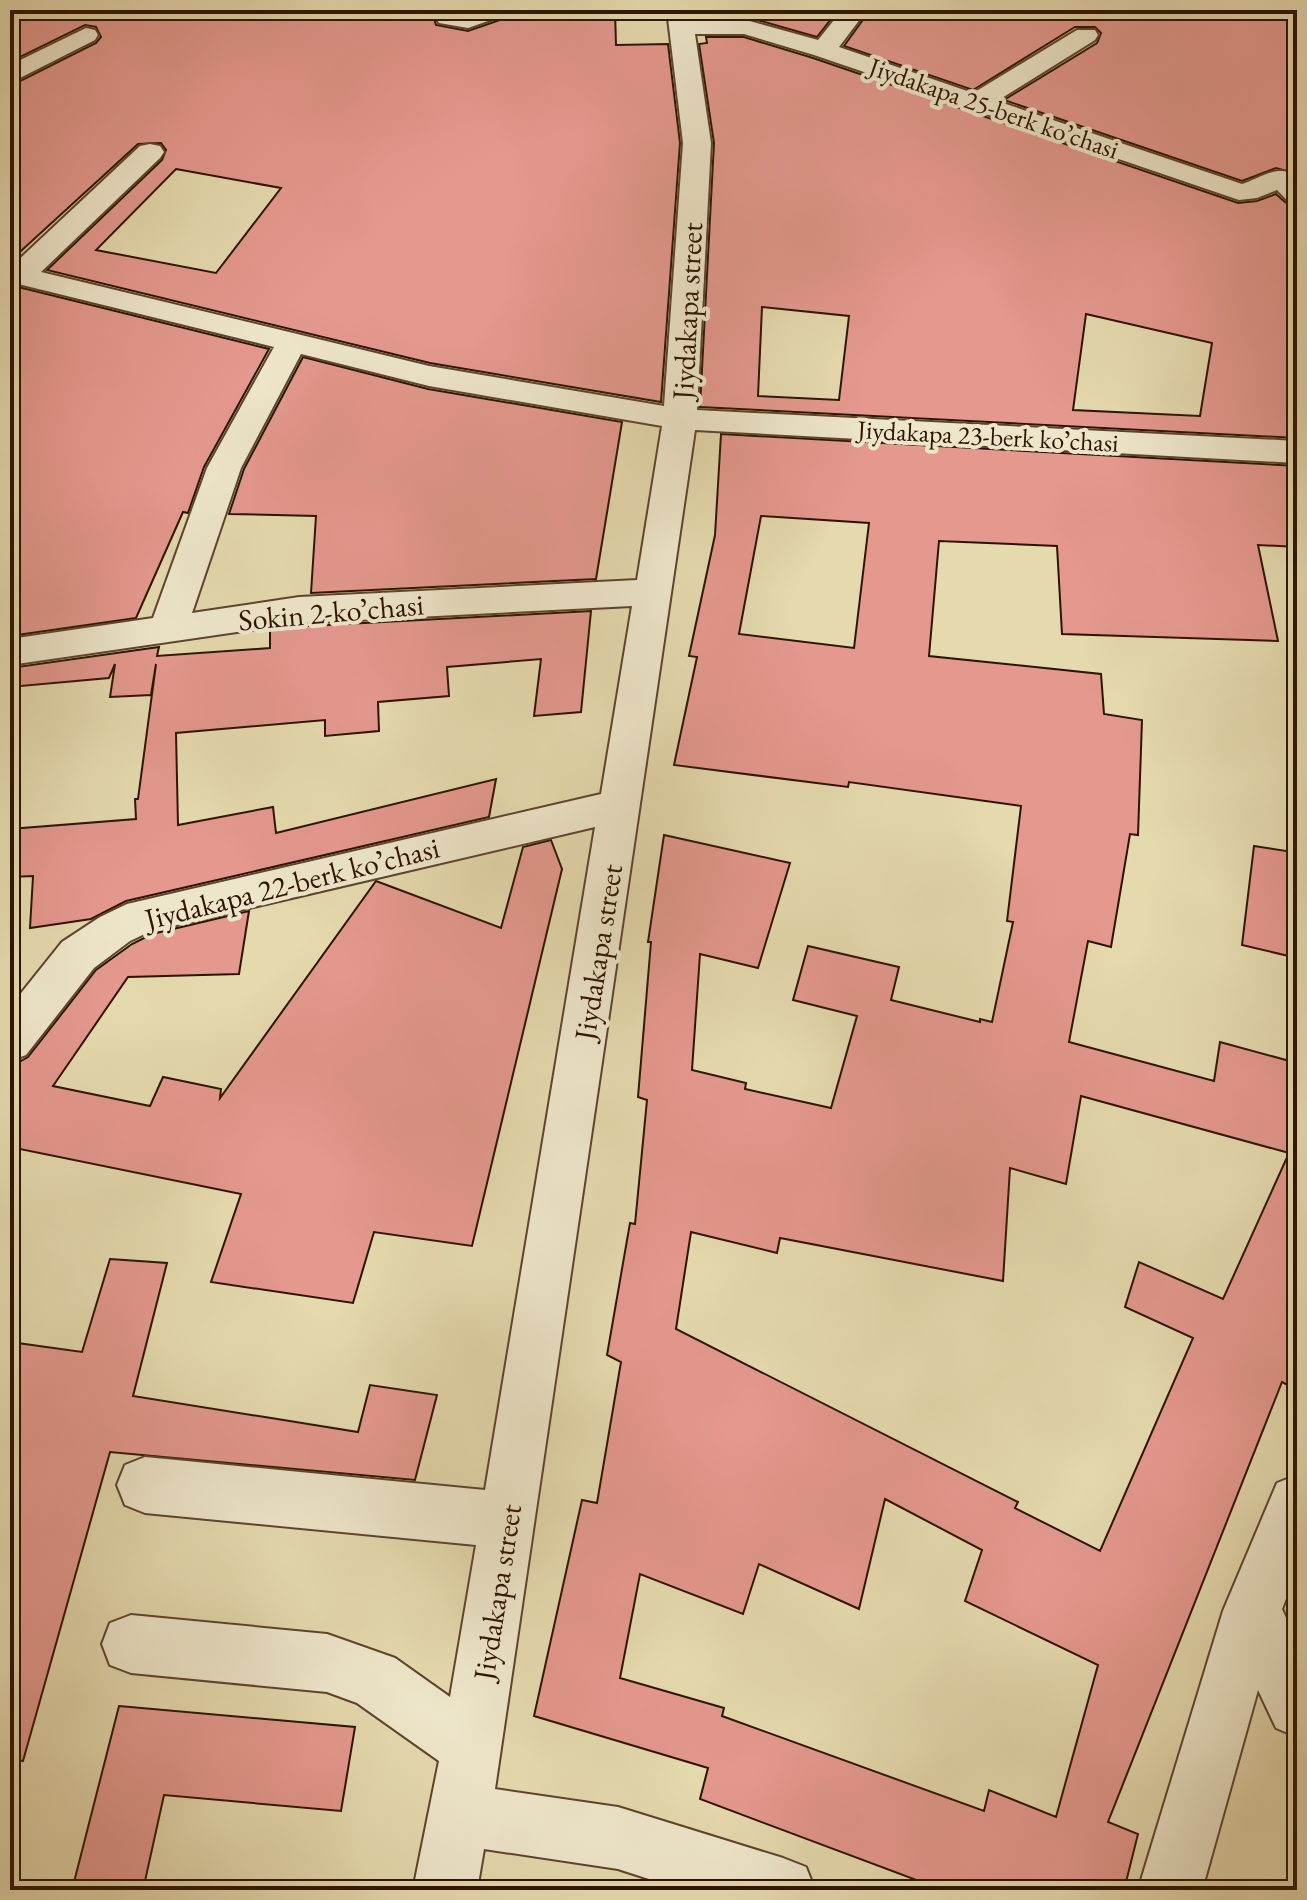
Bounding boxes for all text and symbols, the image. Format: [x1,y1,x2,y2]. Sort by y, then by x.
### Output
street label: Jiydakapa 25-berk koʼchasi [863,49,1123,167]
street label: Jiydakapa street [663,221,711,404]
street label: Jiydakapa 23-berk koʼchasi [854,412,1120,460]
street label: Sokin 2-koʼchasi [237,584,425,640]
street label: Jiydakapa 22-berk koʼchasi [138,828,443,939]
street label: Jiydakapa street [564,861,631,1046]
street label: Jiydakapa street [463,1501,530,1686]

